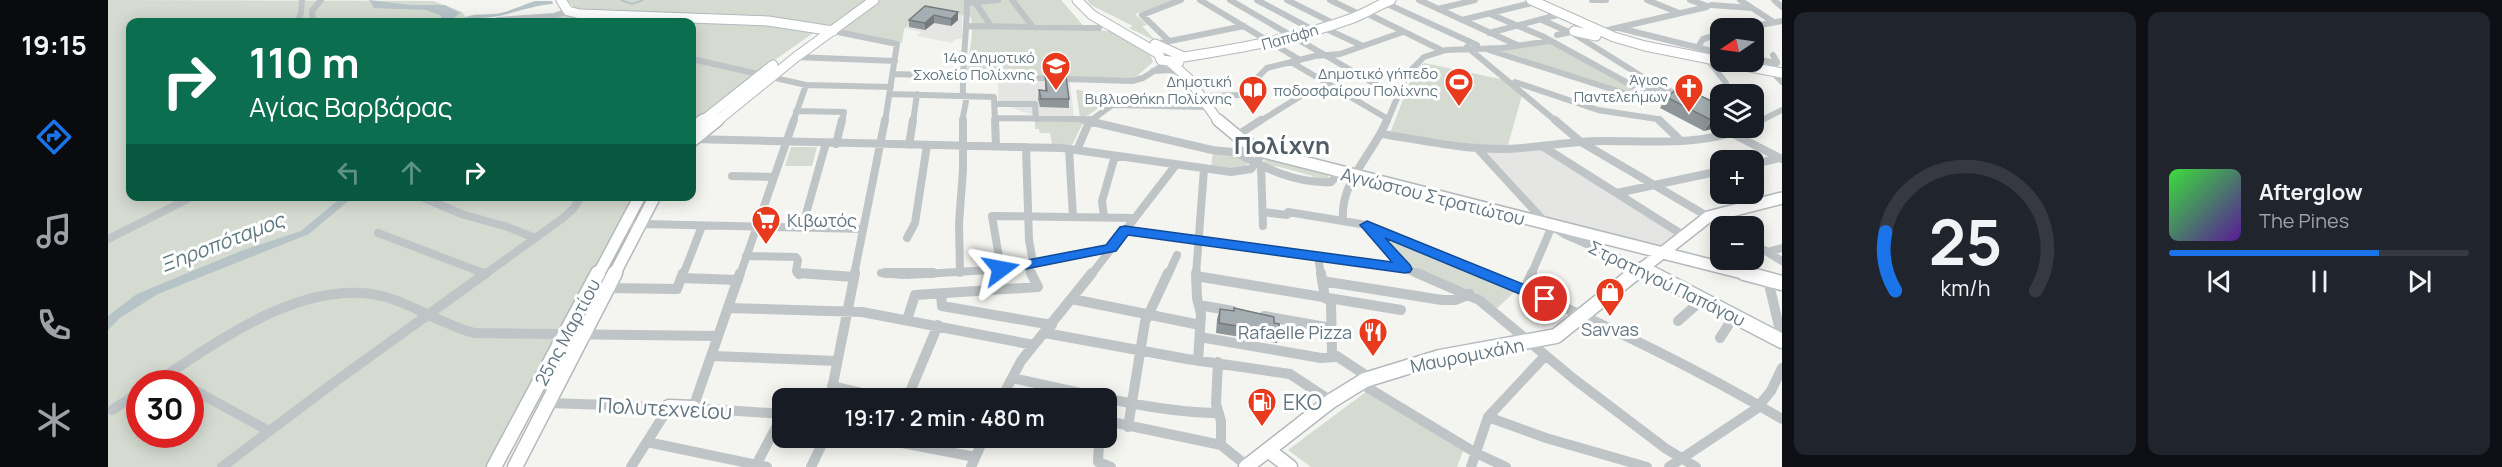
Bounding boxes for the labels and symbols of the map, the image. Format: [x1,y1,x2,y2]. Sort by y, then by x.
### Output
north arrow [1710,18,1764,72]
street label: Παπάφη [1259,19,1321,55]
place label: 14ο Δημοτικό Σχολείο Πολίχνης [913,47,1035,85]
school or university icon: 14ο Δημοτικό Σχολείο Πολίχνης [1040,50,1072,92]
place label: Δημοτικό γήπεδο ποδοσφαίρου Πολίχνης [1273,63,1438,101]
sports icon: Δημοτικό γήπεδο ποδοσφαίρου Πολίχνης [1443,66,1475,108]
place label: Άγιος Παντελεήμων [1574,69,1668,107]
place label: Δημοτική Βιβλιοθήκη Πολίχνης [1085,71,1232,109]
church icon: Άγιος Παντελεήμων [1673,72,1705,114]
library icon: Δημοτική Βιβλιοθήκη Πολίχνης [1237,74,1269,116]
district label: Πολίχνη [1234,128,1330,161]
street label: Αγνώστου Στρατιώτου [1339,162,1527,230]
supermarket icon: Κιβωτός [750,204,782,246]
water label: Ξηροπόταμος [156,205,290,278]
place label: Κιβωτός [787,208,857,232]
street label: Στρατηγού Παπάγου [1584,235,1750,331]
position arrow [969,237,1033,301]
pin [1519,273,1570,324]
street label: 25ης Μαρτίου [529,274,605,390]
shop icon: Savvas [1594,276,1626,318]
restaurant icon: Rafaelle Pizza [1357,316,1389,358]
place label: Savvas [1581,317,1639,341]
place label: Rafaelle Pizza [1238,320,1352,344]
street label: Μαυρομιχάλη [1408,332,1526,378]
speed limit sign: 30 [126,370,204,448]
fuel station icon: EKO [1246,386,1278,428]
place label: EKO [1283,388,1322,416]
street label: Πολυτεχνείου [597,391,733,425]

